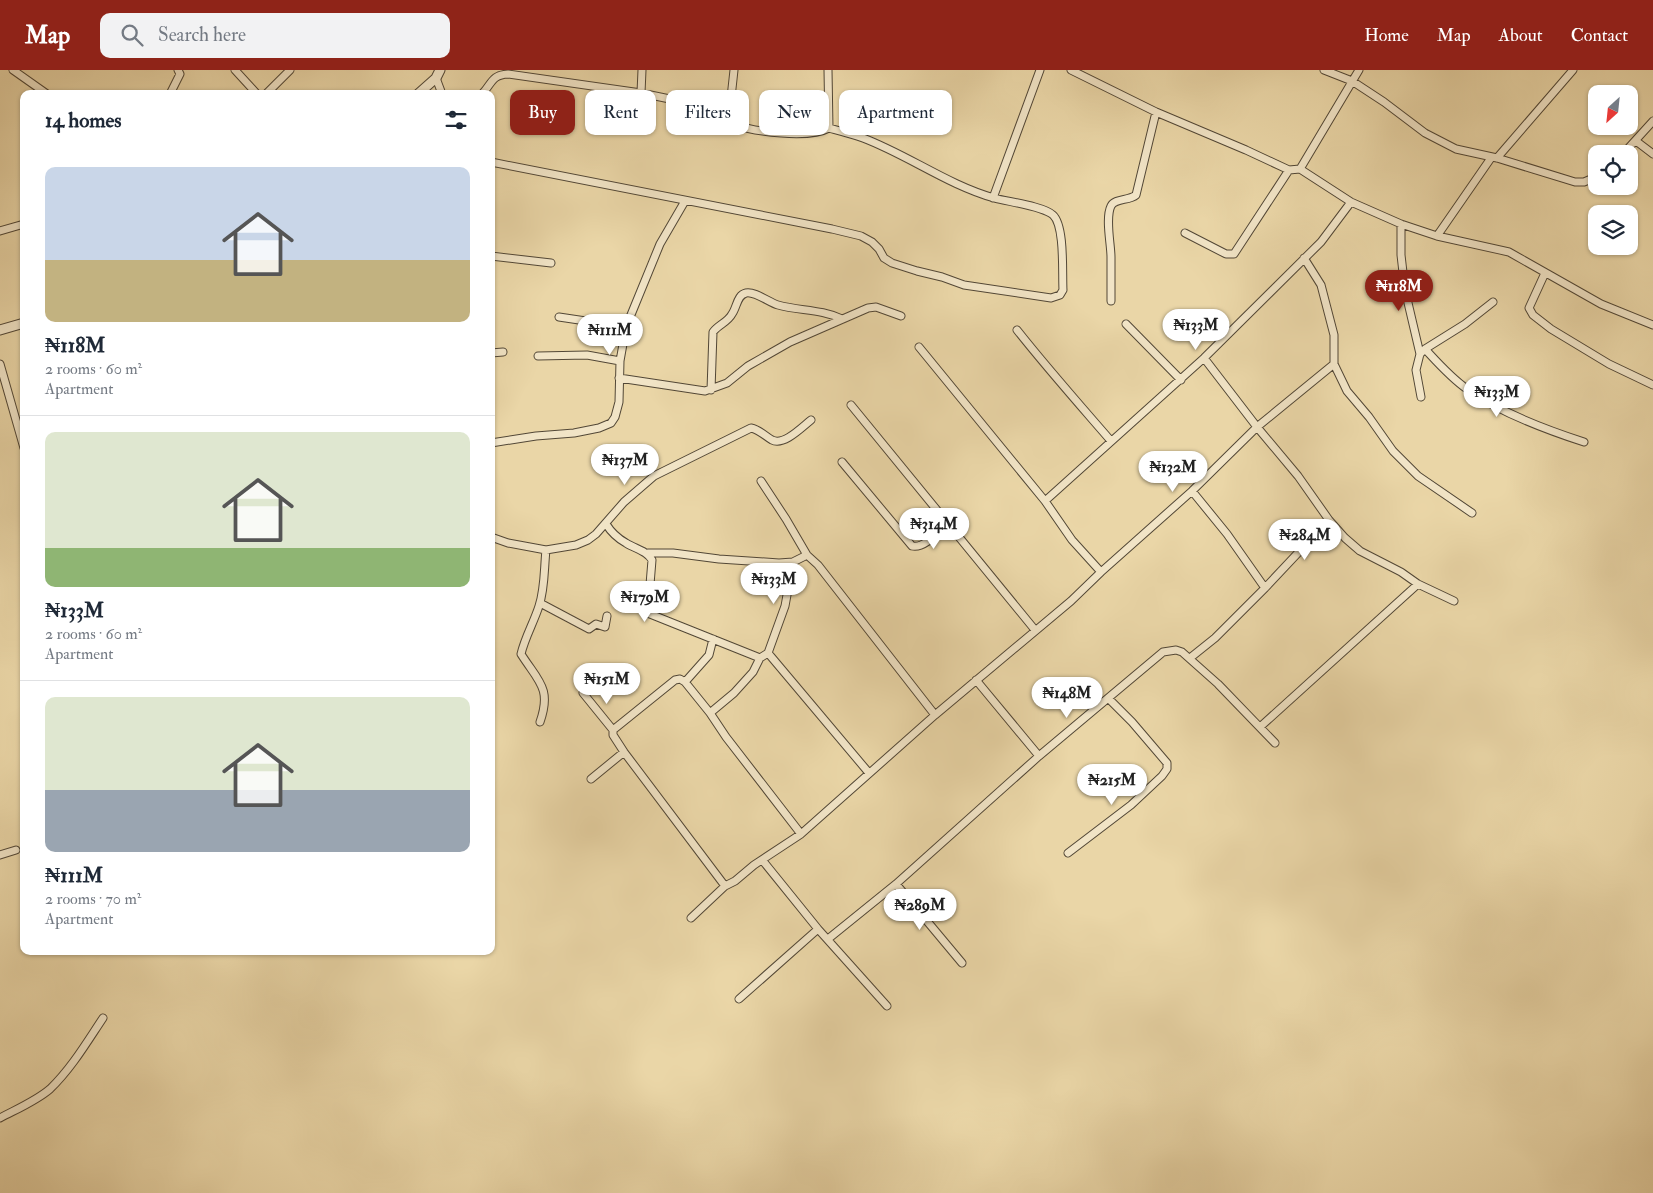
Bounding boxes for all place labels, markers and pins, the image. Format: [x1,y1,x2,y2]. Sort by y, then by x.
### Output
pin: ₦118M [1364,270,1434,312]
pin: ₦133M [1161,308,1231,351]
pin: ₦111M [575,314,645,356]
pin: ₦133M [1462,376,1532,418]
pin: ₦137M [590,444,660,486]
pin: ₦132M [1138,450,1208,493]
pin: ₦314M [899,508,969,550]
pin: ₦284M [1270,518,1340,561]
pin: ₦133M [739,562,809,605]
pin: ₦179M [610,580,680,623]
pin: ₦151M [572,662,642,705]
pin: ₦148M [1032,676,1102,719]
pin: ₦215M [1077,764,1147,806]
pin: ₦289M [885,888,955,931]

